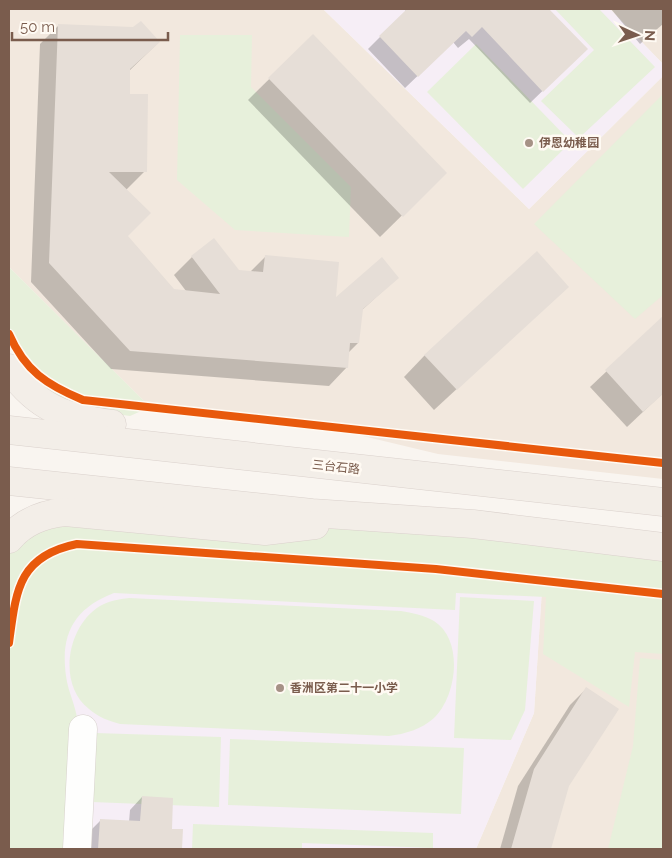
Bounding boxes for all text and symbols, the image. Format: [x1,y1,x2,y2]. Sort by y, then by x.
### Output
scale bar [12,10,169,42]
north arrow [612,10,662,60]
text: 50 m [20,18,55,36]
text: N [642,30,658,41]
place label: 伊恩幼稚园 [539,136,599,150]
marker: 伊恩幼稚园 [523,137,535,149]
street label: 三台石路 [311,458,361,476]
place label: 香洲区第二十一小学 [290,681,398,695]
marker: 香洲区第二十一小学 [274,682,286,694]

